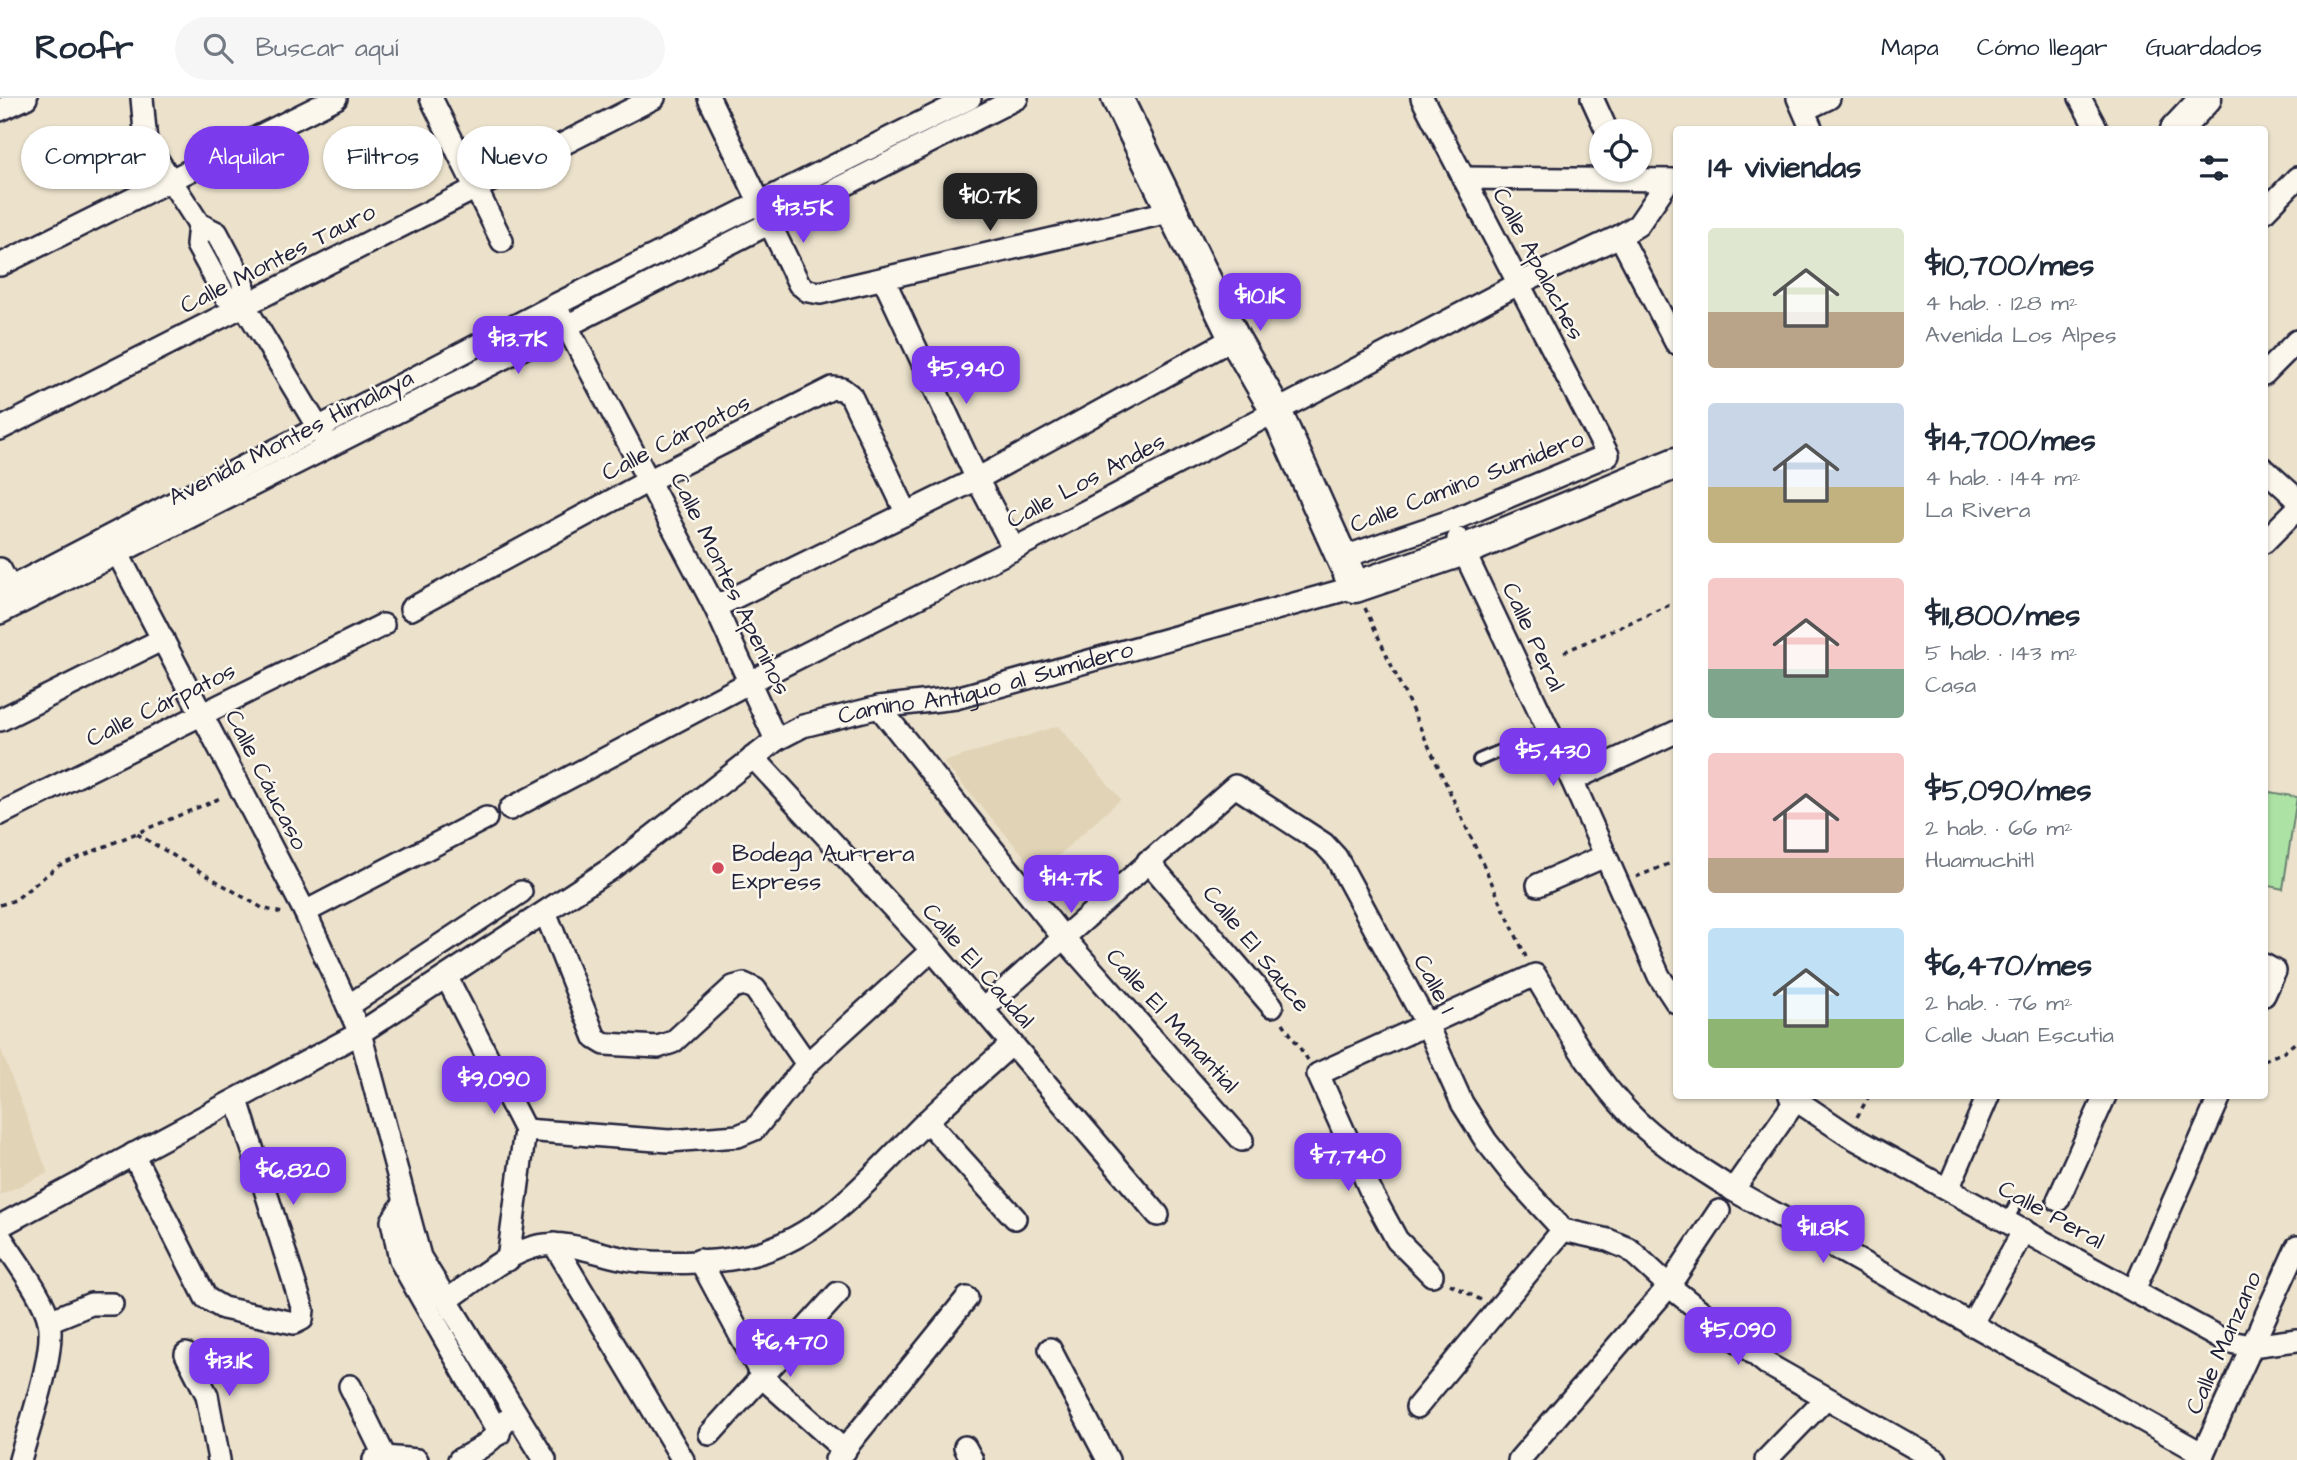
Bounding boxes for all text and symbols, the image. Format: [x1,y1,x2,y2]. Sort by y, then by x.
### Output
search box [175,17,665,80]
text: Roofr [35,25,133,71]
icon: search [199,29,237,67]
text: Buscar aquí [255,30,398,66]
text: Mapa [1881,31,1939,65]
text: Cómo llegar [1977,31,2107,65]
text: Guardados [2145,31,2262,65]
map controls [1589,119,1652,182]
button: locate [1589,119,1652,182]
chip: Comprar [21,126,170,189]
chip: Alquilar [184,126,309,189]
chip: Filtros [323,126,443,189]
chip: Nuevo [457,126,571,189]
text: 14 viviendas [1708,147,1861,189]
icon: filters [2195,149,2233,187]
pin: $10.7K [933,174,1047,233]
text: $10.7K [959,180,1021,212]
street label: Calle Apalaches [1483,182,1593,346]
pin: $13.5K [746,186,860,245]
text: $13.5K [773,192,833,224]
street label: Calle Montes Tauro [174,195,382,323]
text: $10,700/mes [1925,245,2094,287]
icon: home [1764,256,1848,340]
pin: $10.1K [1203,274,1317,333]
text: $10.1K [1235,280,1285,312]
text: 4 hab. · 128 m² [1925,287,2078,319]
pin: $13.7K [461,316,575,376]
text: Avenida Los Alpes [1925,319,2117,351]
text: $13.7K [489,323,547,355]
pin: $5,940 [909,346,1023,406]
text: $5,940 [928,353,1004,385]
street label: Avenida Montes Himalaya [163,361,420,515]
street label: Calle Cárpatos [596,386,756,490]
text: $14,700/mes [1925,420,2096,462]
street label: Calle Camino Sumidero [1345,422,1589,542]
street label: Calle Los Andes [1000,425,1172,537]
icon: home [1764,431,1848,515]
text: 4 hab. · 144 m² [1925,462,2081,494]
street label: Calle Montes Apeninos [661,467,799,701]
text: La Rivera [1925,494,2030,526]
street label: Calle Peral [1493,577,1573,697]
text: $11,800/mes [1925,595,2080,637]
icon: home [1764,606,1848,690]
street label: Camino Antiguo al Sumidero [834,632,1138,734]
text: 5 hab. · 143 m² [1925,637,2077,669]
street label: Calle Cárpatos [80,654,242,756]
text: Casa [1925,669,1976,701]
street label: Calle Cáucaso [216,704,316,857]
pin: $5,430 [1496,728,1610,788]
text: $5,430 [1515,735,1591,767]
text: $5,090/mes [1925,770,2092,812]
icon: home [1764,781,1848,865]
text: 2 hab. · 66 m² [1925,812,2073,844]
place label: Bodega Aurrera Express [732,837,915,899]
text: Huamuchitl [1925,844,2034,876]
pin: $14.7K [1014,856,1128,915]
marker: Bodega Aurrera Express [710,860,726,876]
text: $14.7K [1040,862,1102,894]
street label: Calle El Sauce [1194,878,1318,1020]
street label: Calle El Caudal [914,896,1042,1036]
street label: Calle El Manantial [1098,941,1246,1101]
text: $6,470/mes [1925,945,2092,987]
street label: Calle 1 [1404,948,1464,1020]
icon: home [1764,956,1848,1040]
text: 2 hab. · 76 m² [1925,987,2073,1019]
text: Calle Juan Escutia [1925,1019,2114,1051]
pin: $9,090 [437,1056,551,1116]
text: $9,090 [458,1063,530,1095]
pin: $7,740 [1291,1134,1405,1193]
text: $7,740 [1310,1140,1386,1172]
pin: $6,820 [236,1148,350,1207]
text: $6,820 [256,1154,330,1186]
street label: Calle Peral [1992,1172,2110,1258]
pin: $11.8K [1766,1206,1880,1265]
text: $11.8K [1798,1212,1848,1244]
street label: Calle Manzano [2177,1266,2271,1420]
pin: $5,090 [1681,1308,1795,1367]
text: $5,090 [1700,1314,1776,1346]
pin: $6,470 [733,1320,847,1379]
text: $6,470 [752,1326,828,1358]
pin: $13.1K [172,1338,286,1398]
text: $13.1K [205,1345,253,1377]

